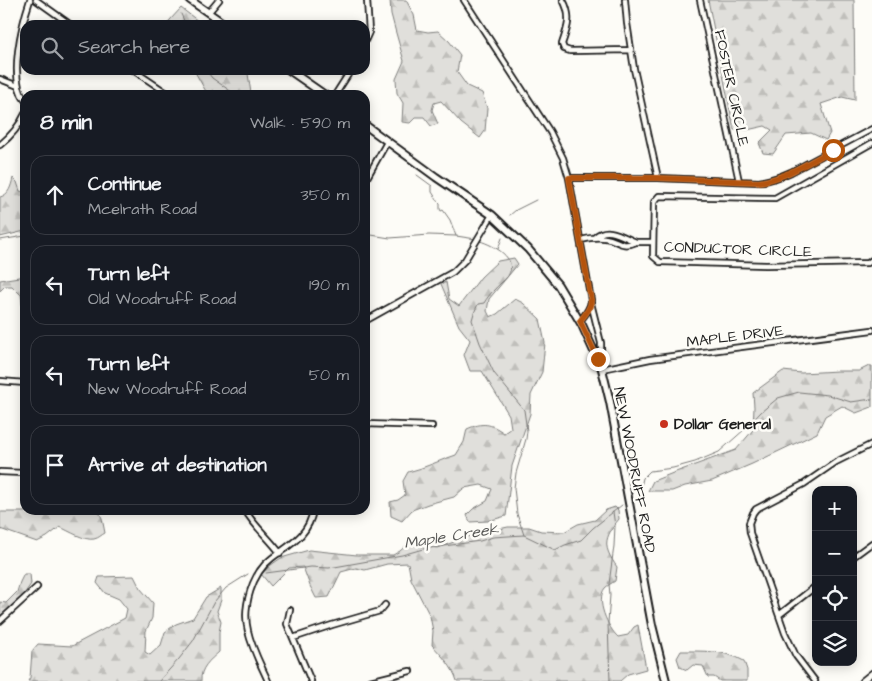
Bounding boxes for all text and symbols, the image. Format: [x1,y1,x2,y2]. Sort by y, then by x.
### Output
search box [20,20,370,75]
street label: FOSTER CIRCLE [709,28,754,148]
icon: search [38,34,66,62]
text: Search here [78,34,190,61]
text: 8 min [40,108,92,137]
text: Walk · 590 m [250,112,350,134]
route start [822,139,845,162]
text: Continue [88,171,162,198]
icon: ahead [41,181,69,209]
text: 350 m [301,184,349,206]
text: Mcelrath Road [88,198,197,220]
street label: CONDUCTOR CIRCLE [663,236,813,263]
text: Turn left [88,261,169,288]
icon: left [41,271,69,299]
text: 190 m [309,274,349,296]
text: Old Woodruff Road [88,288,236,310]
street label: MAPLE DRIVE [685,320,785,353]
route end [587,348,610,371]
text: Turn left [88,351,169,378]
icon: left [41,361,69,389]
text: 50 m [309,364,349,386]
text: New Woodruff Road [88,378,246,400]
street label: NEW WOODRUFF ROAD [608,385,661,555]
place label: Dollar General [674,414,772,435]
marker: Dollar General [658,418,670,430]
icon: arrive [41,451,69,479]
text: Arrive at destination [88,452,267,479]
map controls [812,486,857,666]
button: + [812,486,857,531]
water label: Maple Creek [402,517,501,554]
button: − [812,531,857,576]
button: locate [812,576,857,621]
button: layers [812,621,857,666]

